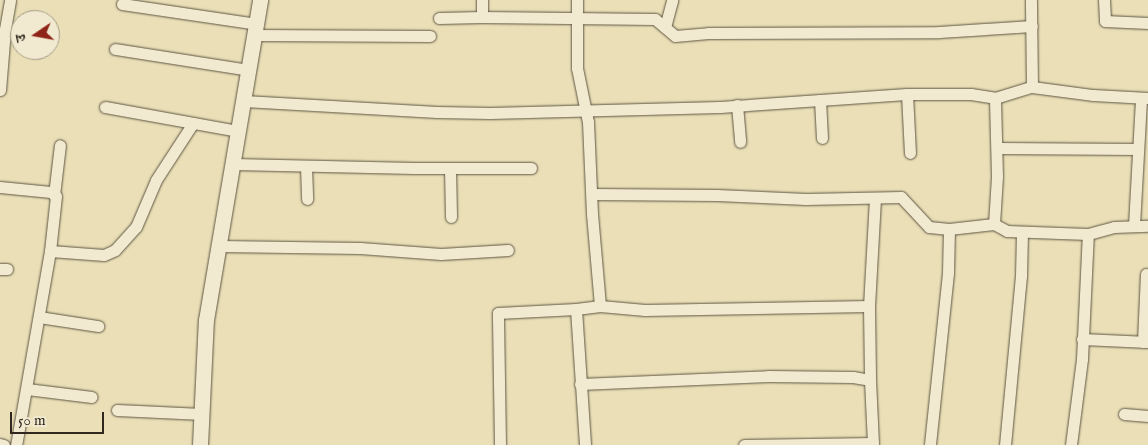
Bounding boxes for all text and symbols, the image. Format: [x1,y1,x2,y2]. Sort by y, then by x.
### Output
north arrow [10,10,60,60]
text: उ [12,33,31,43]
scale bar [12,402,106,434]
text: 50 m [18,411,46,430]

